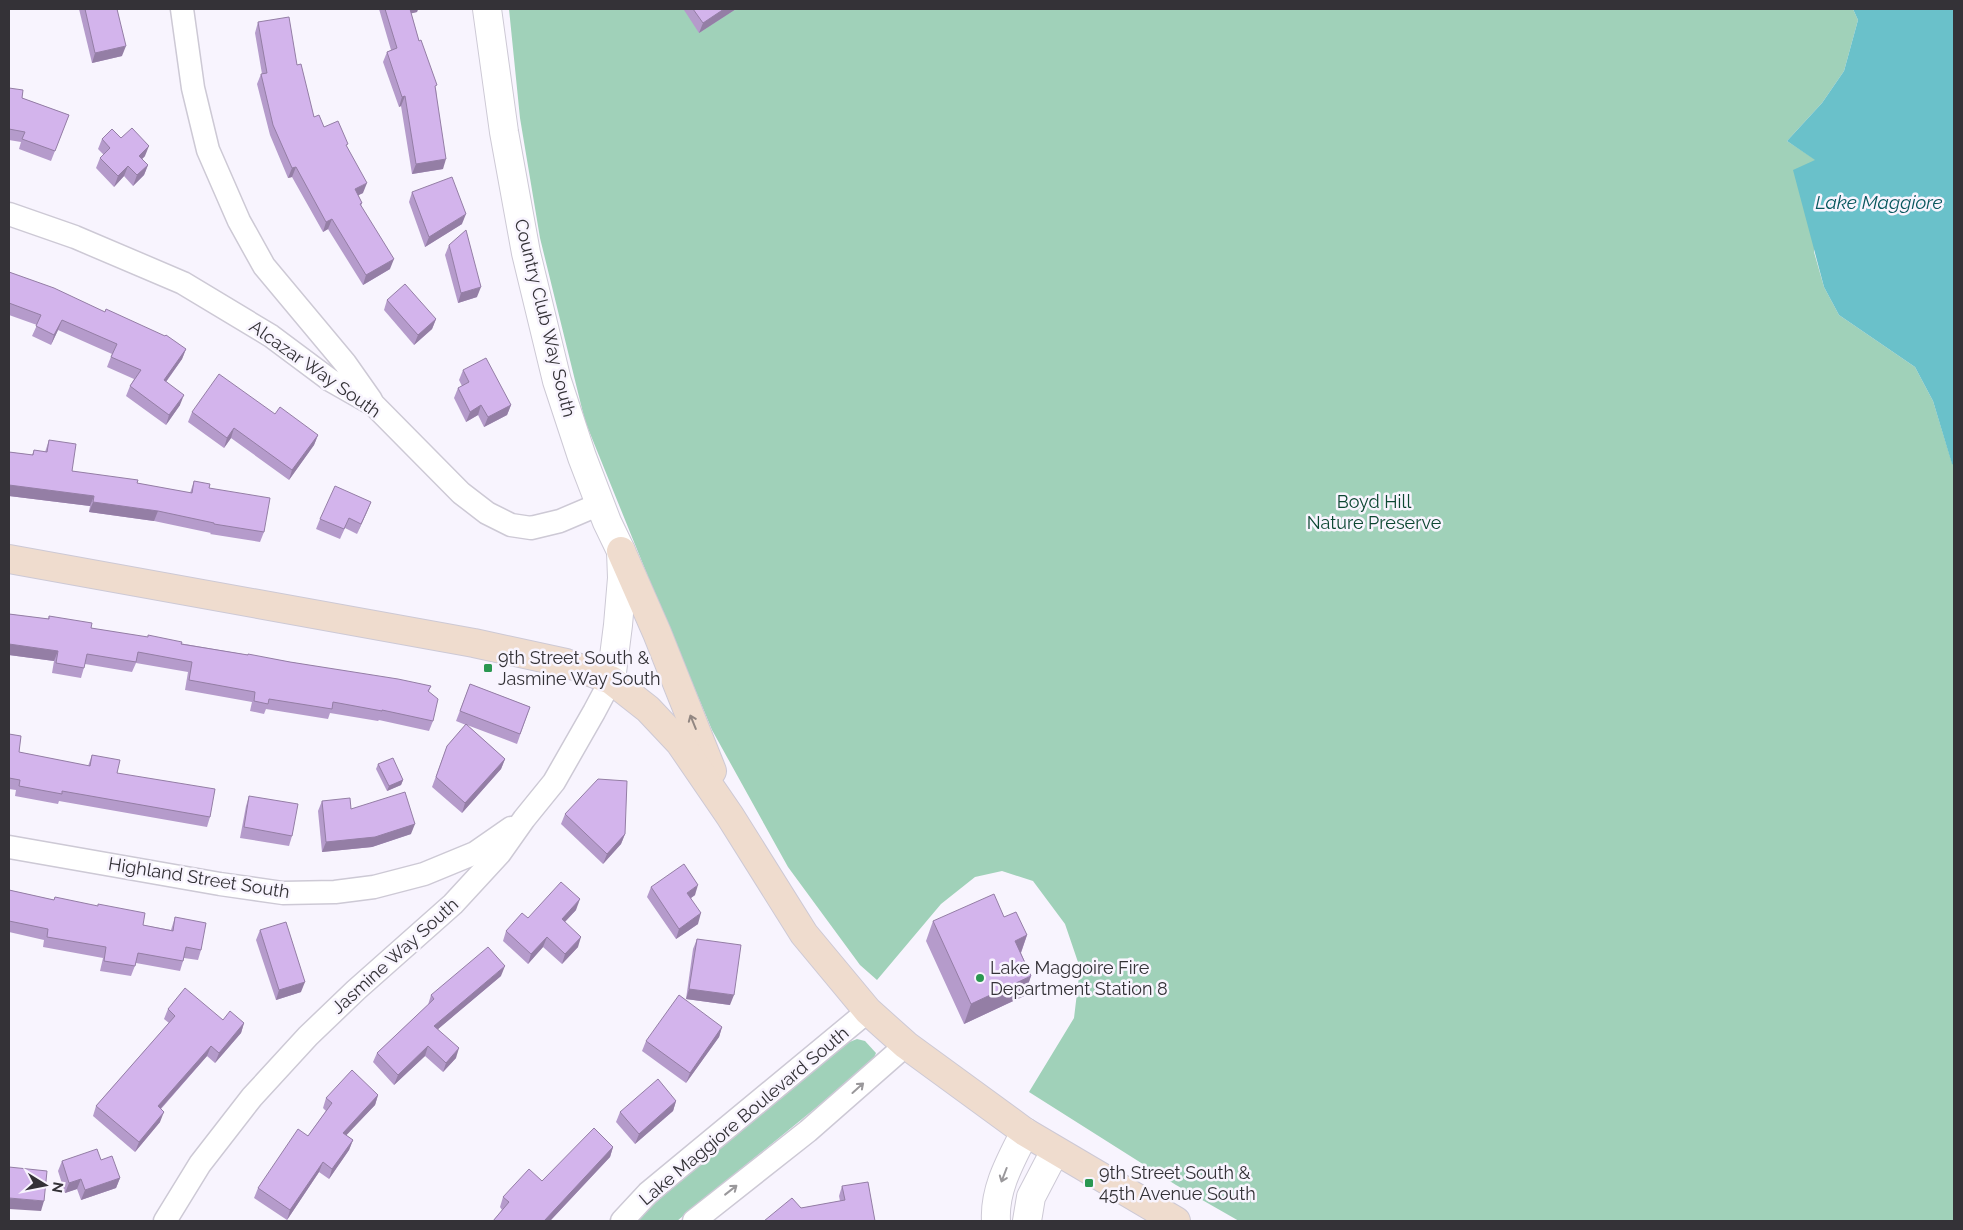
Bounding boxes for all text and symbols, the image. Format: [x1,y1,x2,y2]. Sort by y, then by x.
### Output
water label: Lake Maggiore [1815,191,1943,213]
street label: Country Club Way South [511,217,580,419]
street label: Alcazar Way South [246,315,385,422]
park label: Boyd Hill Nature Preserve [1307,491,1442,533]
place label: 9th Street South & Jasmine Way South [498,647,661,689]
marker: 9th Street South & Jasmine Way South [482,662,494,674]
one-way arrow [687,715,697,730]
street label: Highland Street South [107,853,291,902]
street label: Jasmine Way South [327,893,462,1018]
place label: Lake Maggoire Fire Department Station 8 [990,957,1168,999]
marker: Lake Maggoire Fire Department Station 8 [974,972,986,984]
street label: Lake Maggiore Boulevard South [635,1022,853,1209]
one-way arrow [851,1082,864,1094]
north arrow [20,1160,70,1210]
place label: 9th Street South & 45th Avenue South [1099,1162,1256,1204]
one-way arrow [999,1167,1009,1182]
marker: 9th Street South & 45th Avenue South [1083,1177,1095,1189]
text: N [49,1181,67,1194]
one-way arrow [725,1185,738,1196]

